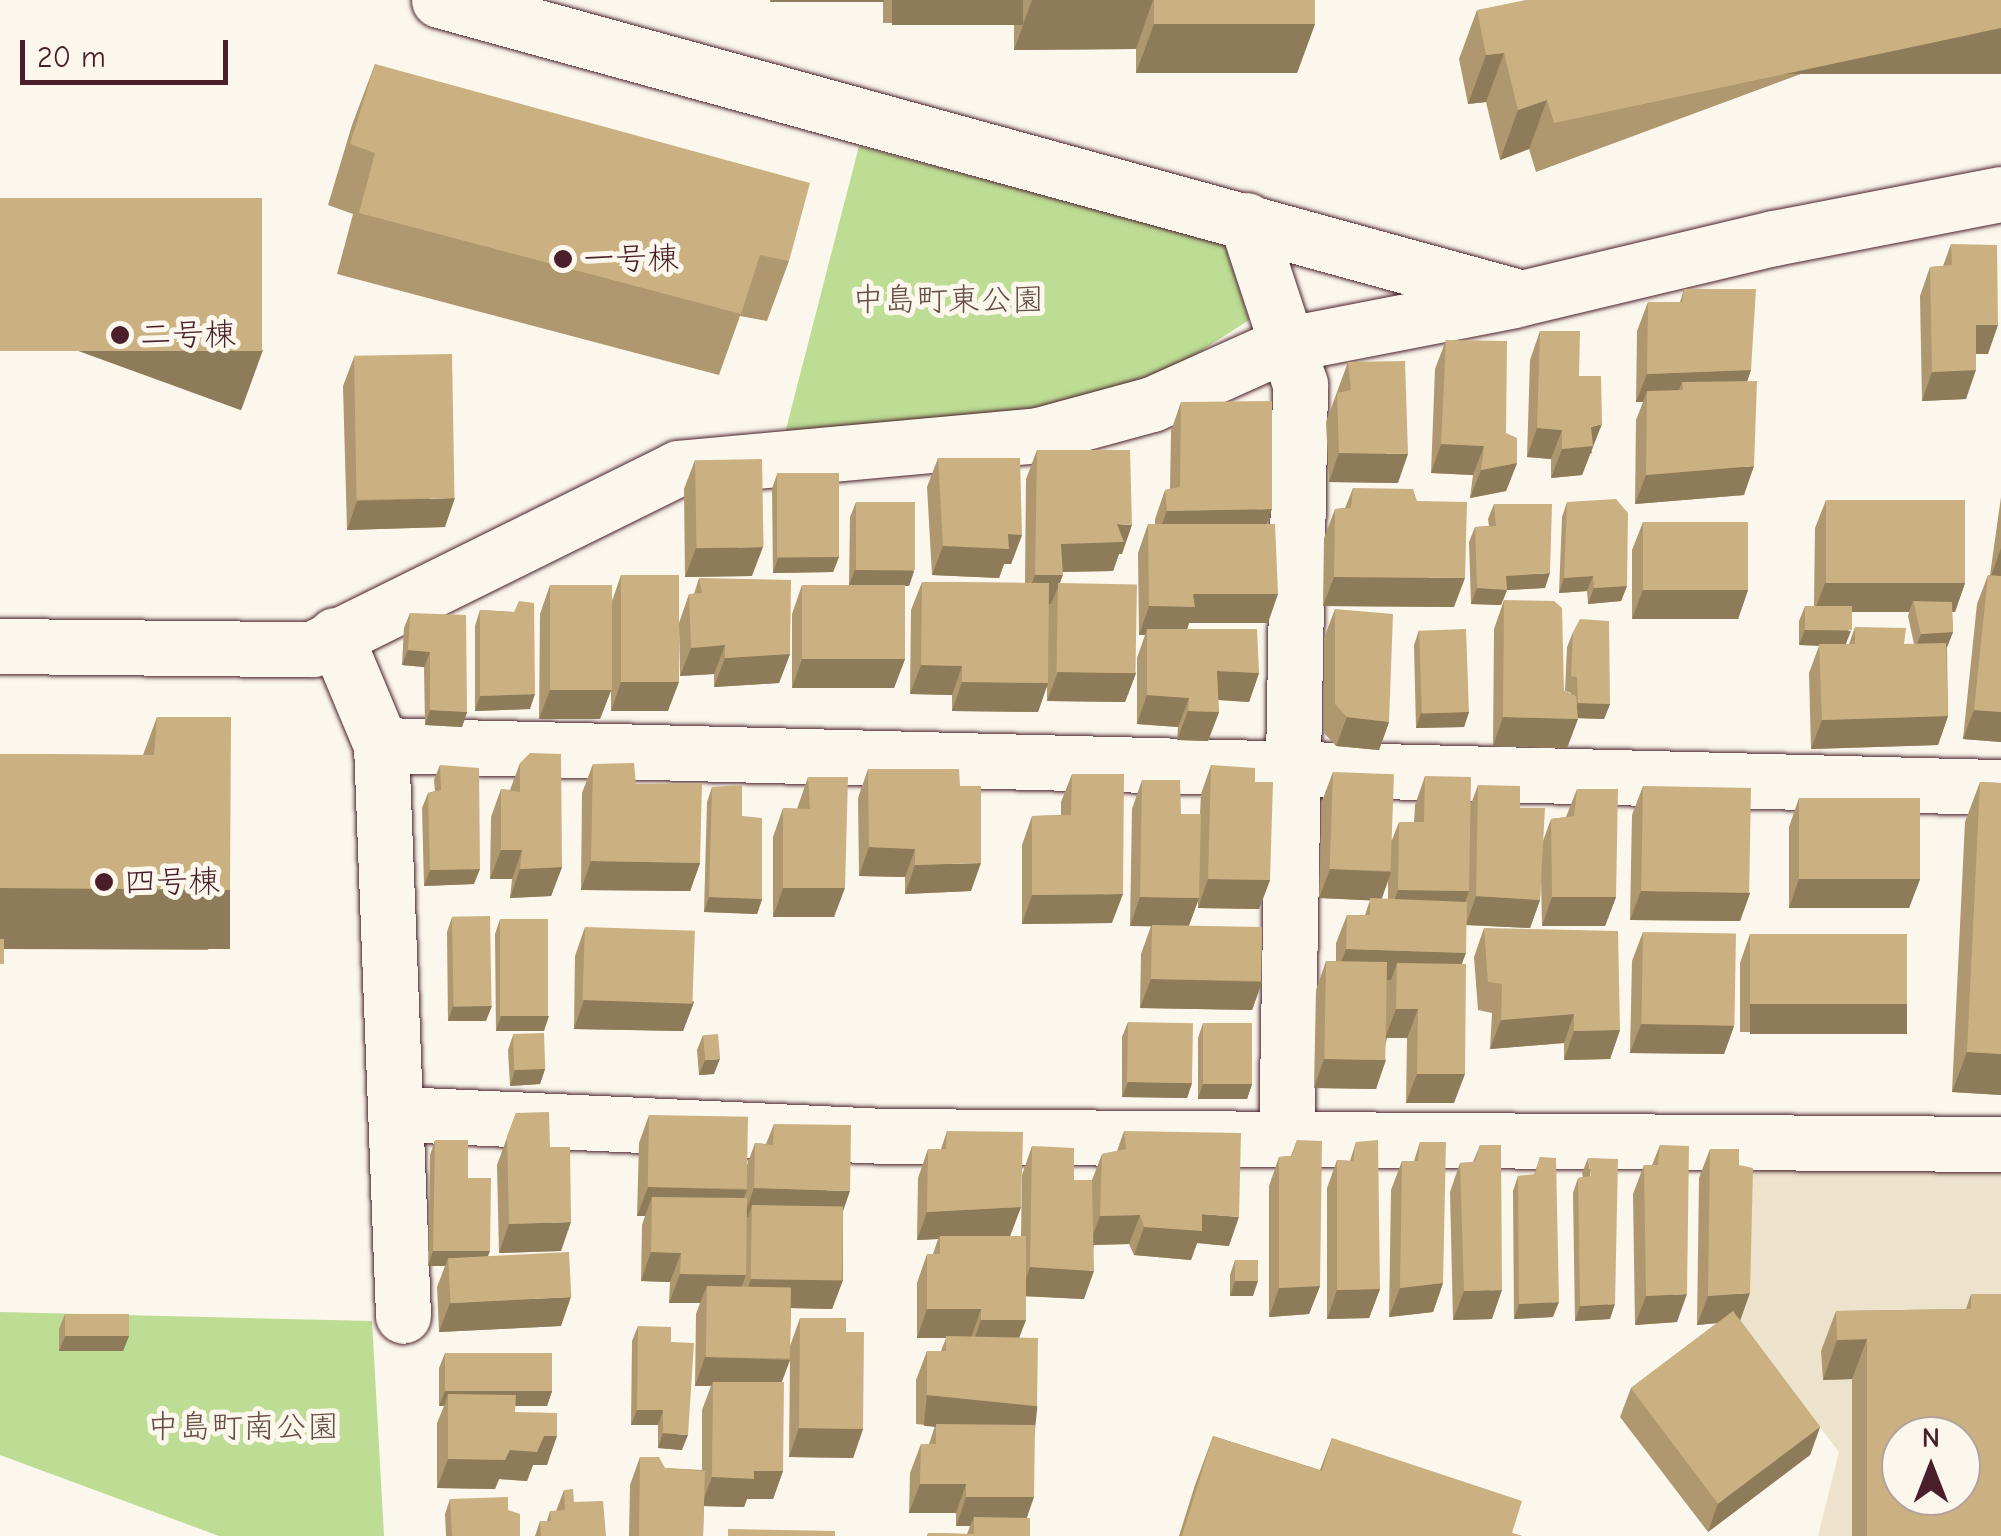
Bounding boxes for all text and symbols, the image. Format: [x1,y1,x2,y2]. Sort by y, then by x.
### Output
scale bar [25,20,232,82]
text: 20 m [37,40,106,75]
place label: 一号棟 [583,240,679,278]
marker: 一号棟 [552,248,574,270]
park label: 中島町東公園 [852,281,1044,319]
place label: 二号棟 [140,316,236,354]
marker: 二号棟 [109,324,131,346]
place label: 四号棟 [124,863,220,901]
marker: 四号棟 [93,871,115,893]
park label: 中島町南公園 [147,1408,339,1446]
north arrow [1881,1416,1981,1516]
text: N [1922,1422,1940,1454]

